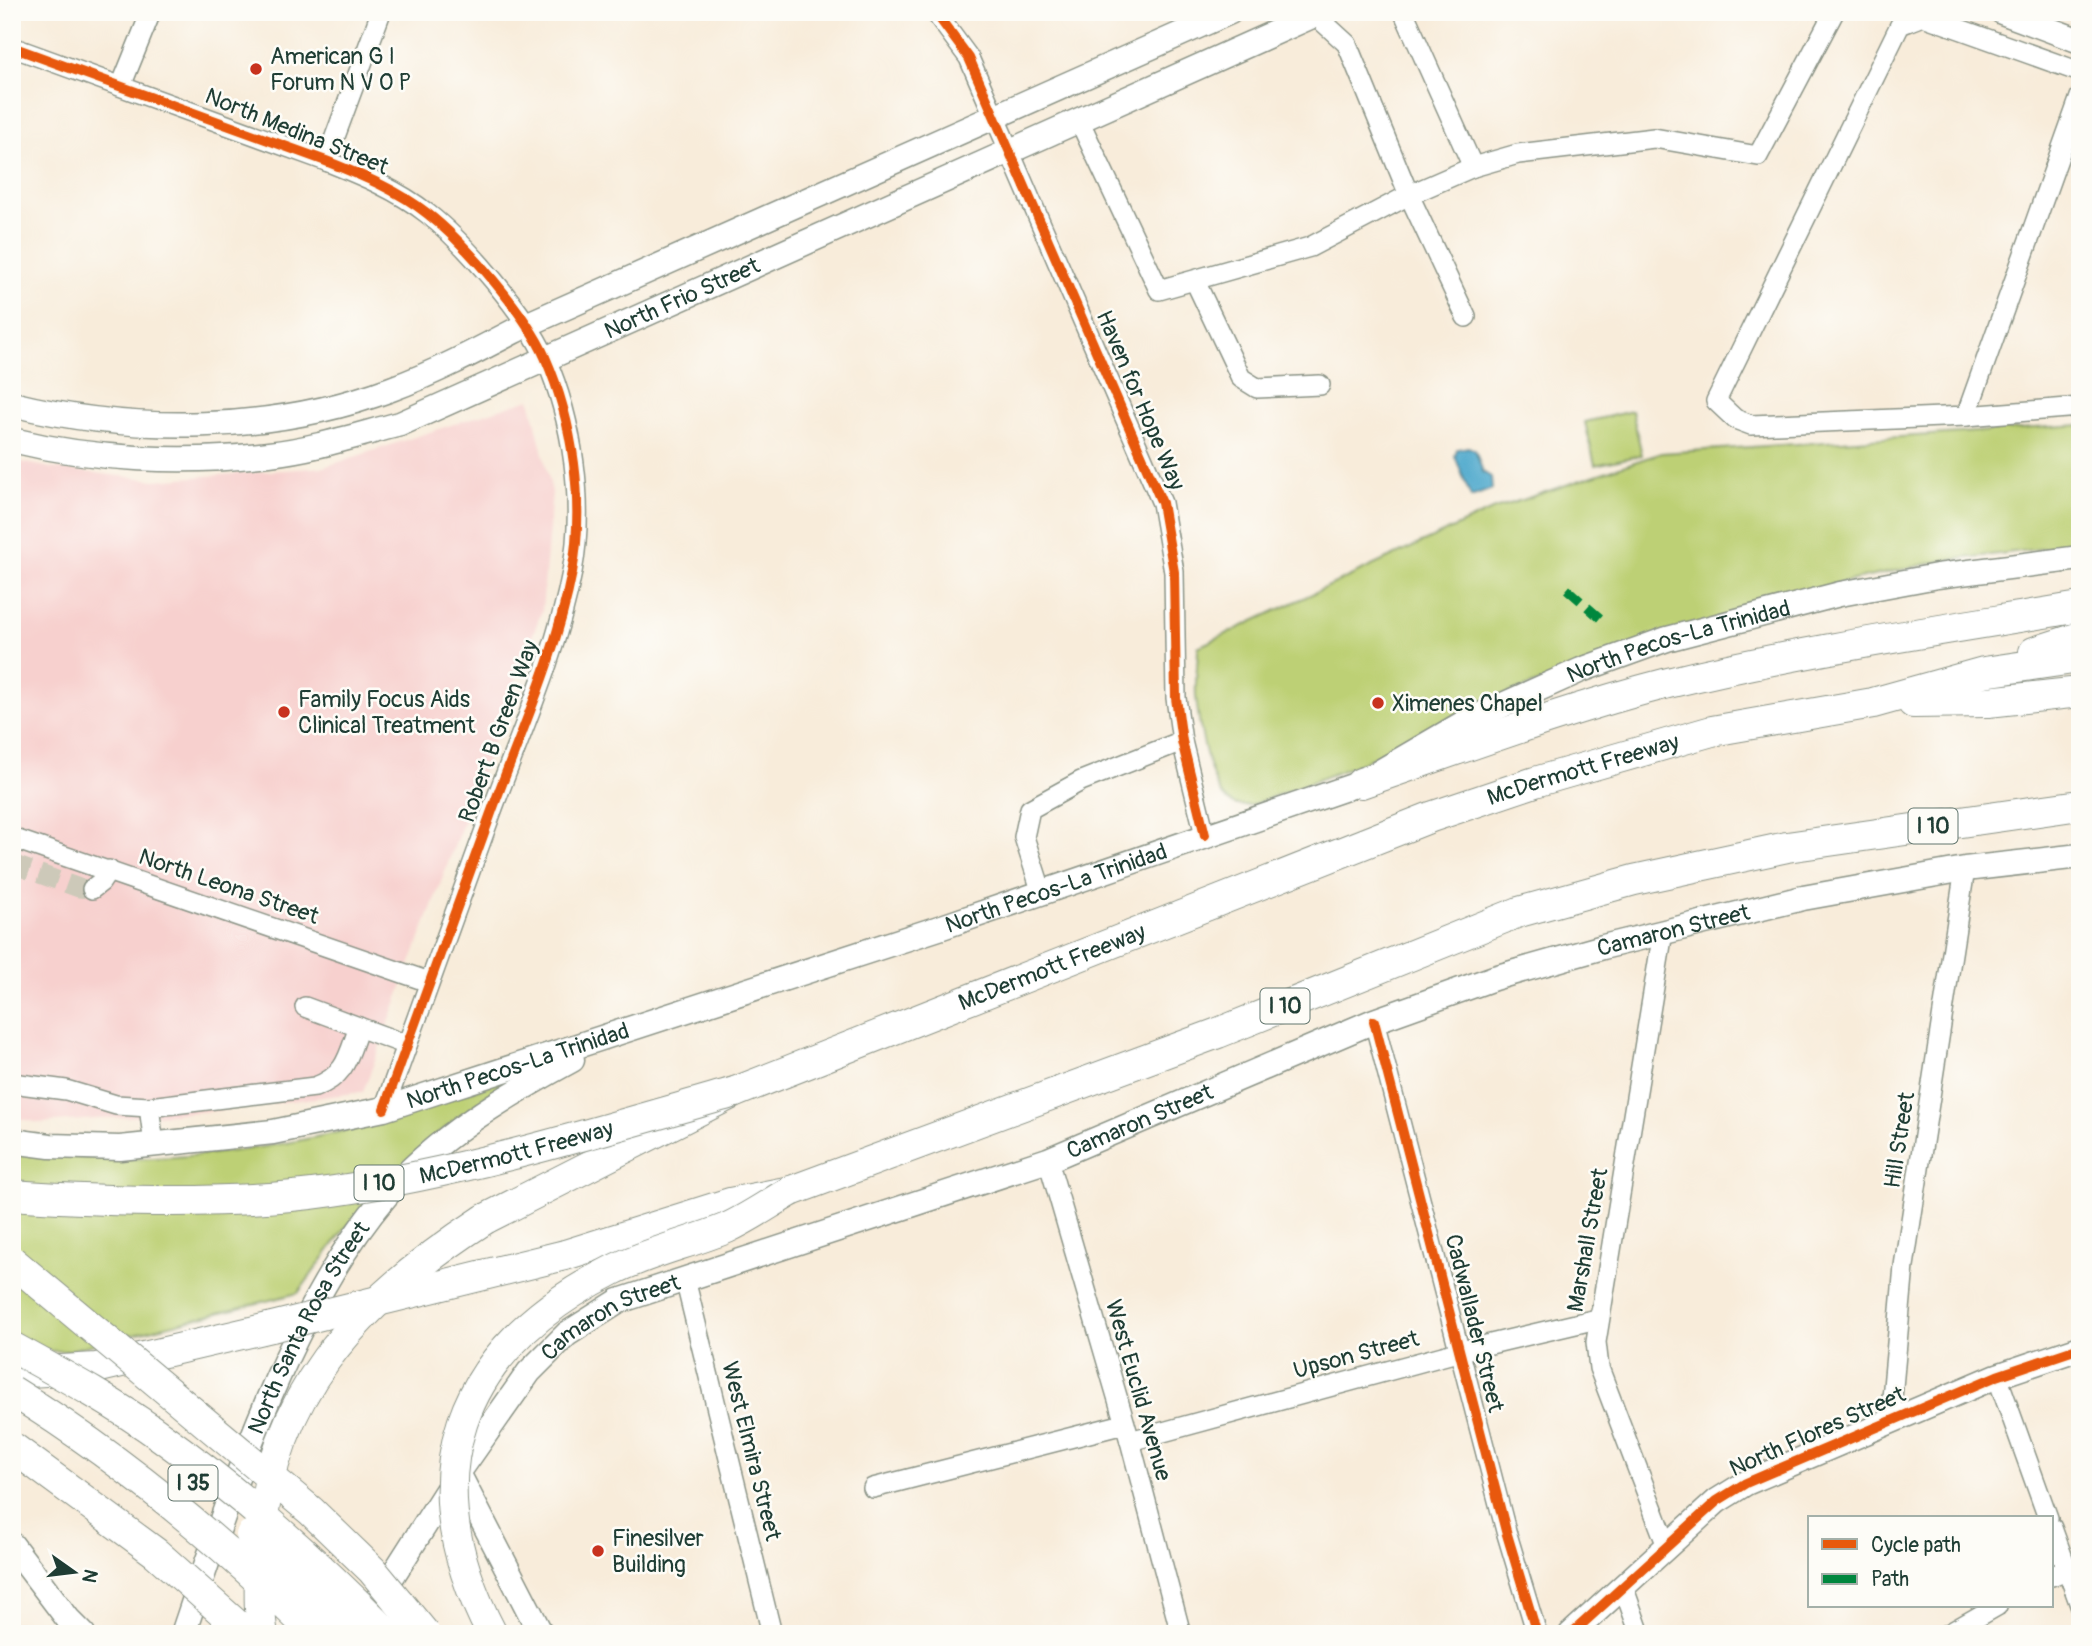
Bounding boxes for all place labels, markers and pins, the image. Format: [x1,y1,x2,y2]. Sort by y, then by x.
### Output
place label: American G I Forum N V O P [270,42,411,97]
marker: American G I Forum N V O P [248,61,264,77]
place label: Family Focus Aids Clinical Treatment [298,685,476,740]
place label: Ximenes Chapel [1392,689,1543,718]
marker: Ximenes Chapel [1370,695,1386,711]
marker: Family Focus Aids Clinical Treatment [276,704,292,720]
place label: Finesilver Building [612,1524,704,1579]
marker: Finesilver Building [590,1543,606,1559]

